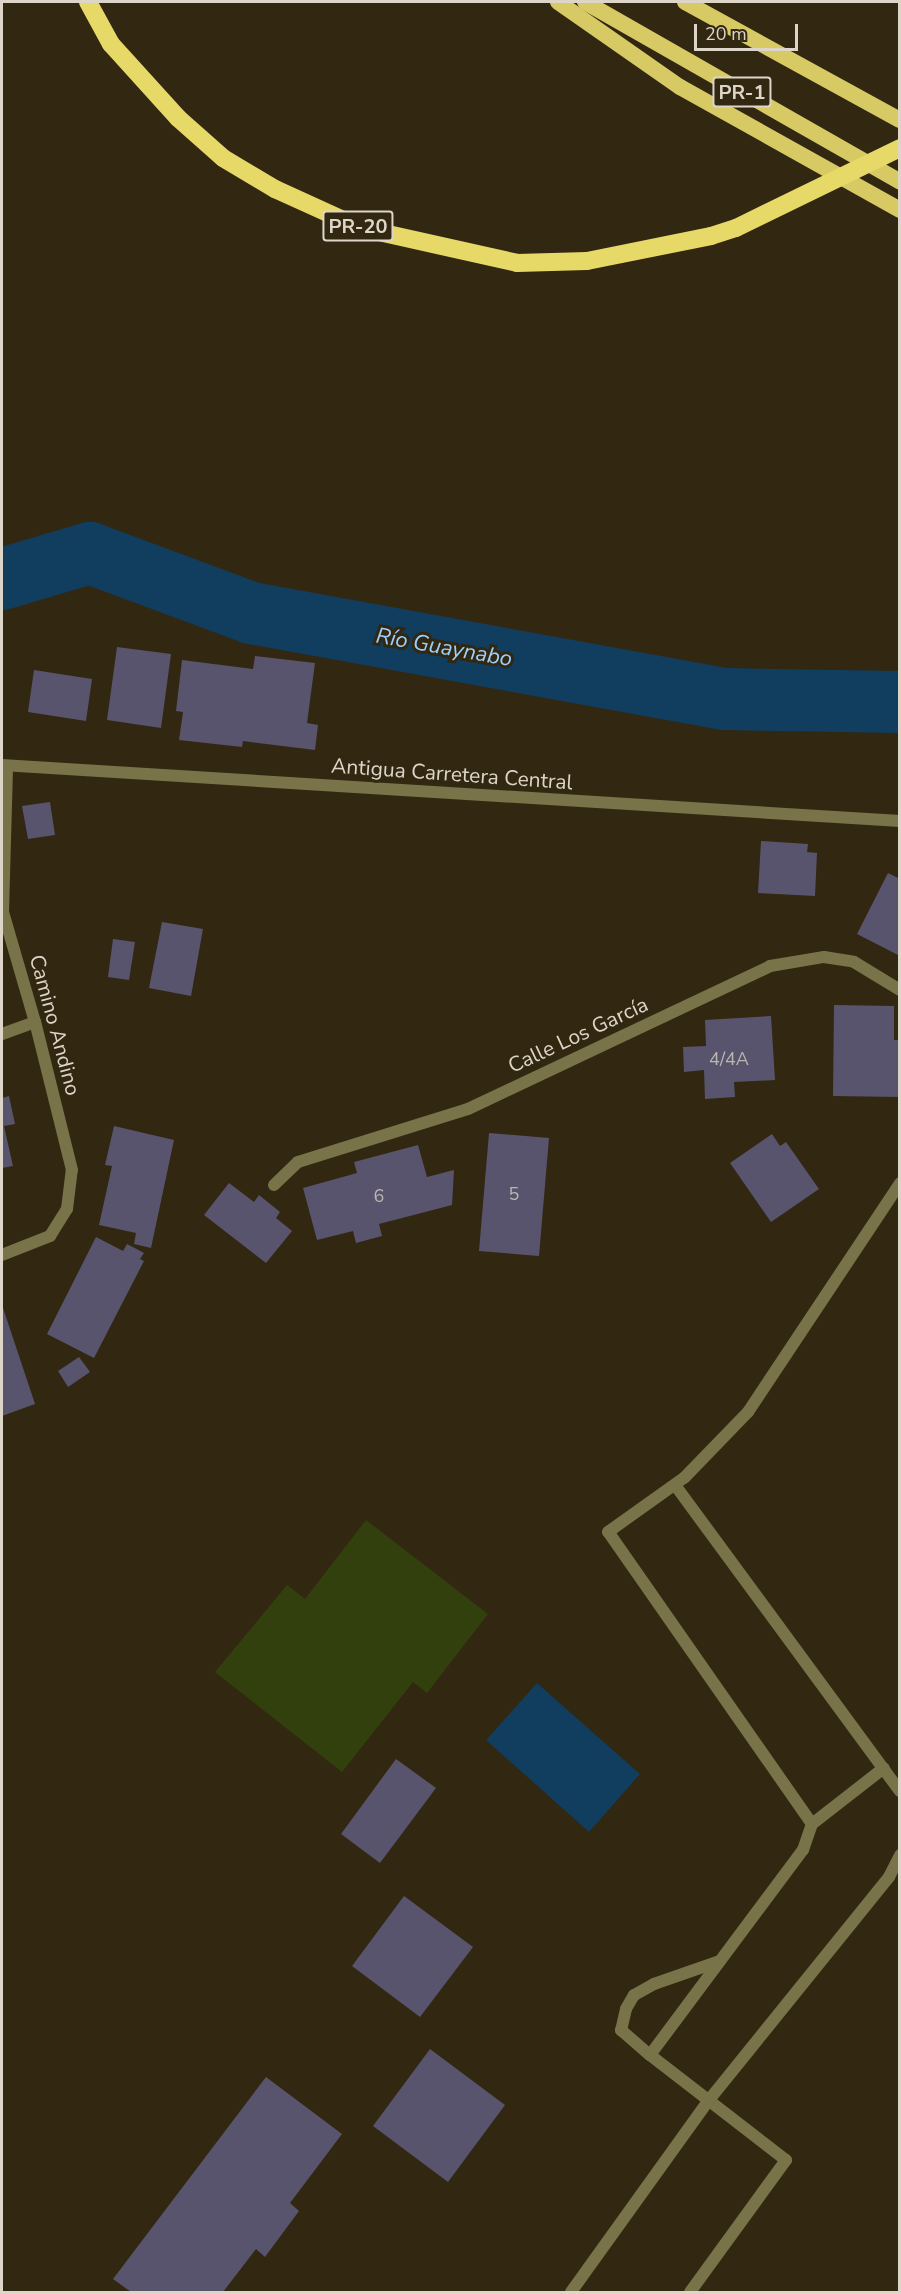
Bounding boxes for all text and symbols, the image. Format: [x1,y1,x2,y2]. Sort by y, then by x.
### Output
scale bar [697,12,800,50]
text: 20 m [705,22,747,46]
road number: PR-1 [712,75,772,109]
road number: PR-20 [322,209,394,243]
water label: Río Guaynabo [374,623,514,673]
street label: Antigua Carretera Central [330,753,574,795]
street label: Camino Andino [24,952,86,1098]
street label: Calle Los García [504,992,652,1078]
house number: 4/4A [709,1048,749,1070]
house number: 5 [509,1183,519,1205]
house number: 6 [374,1185,384,1207]

